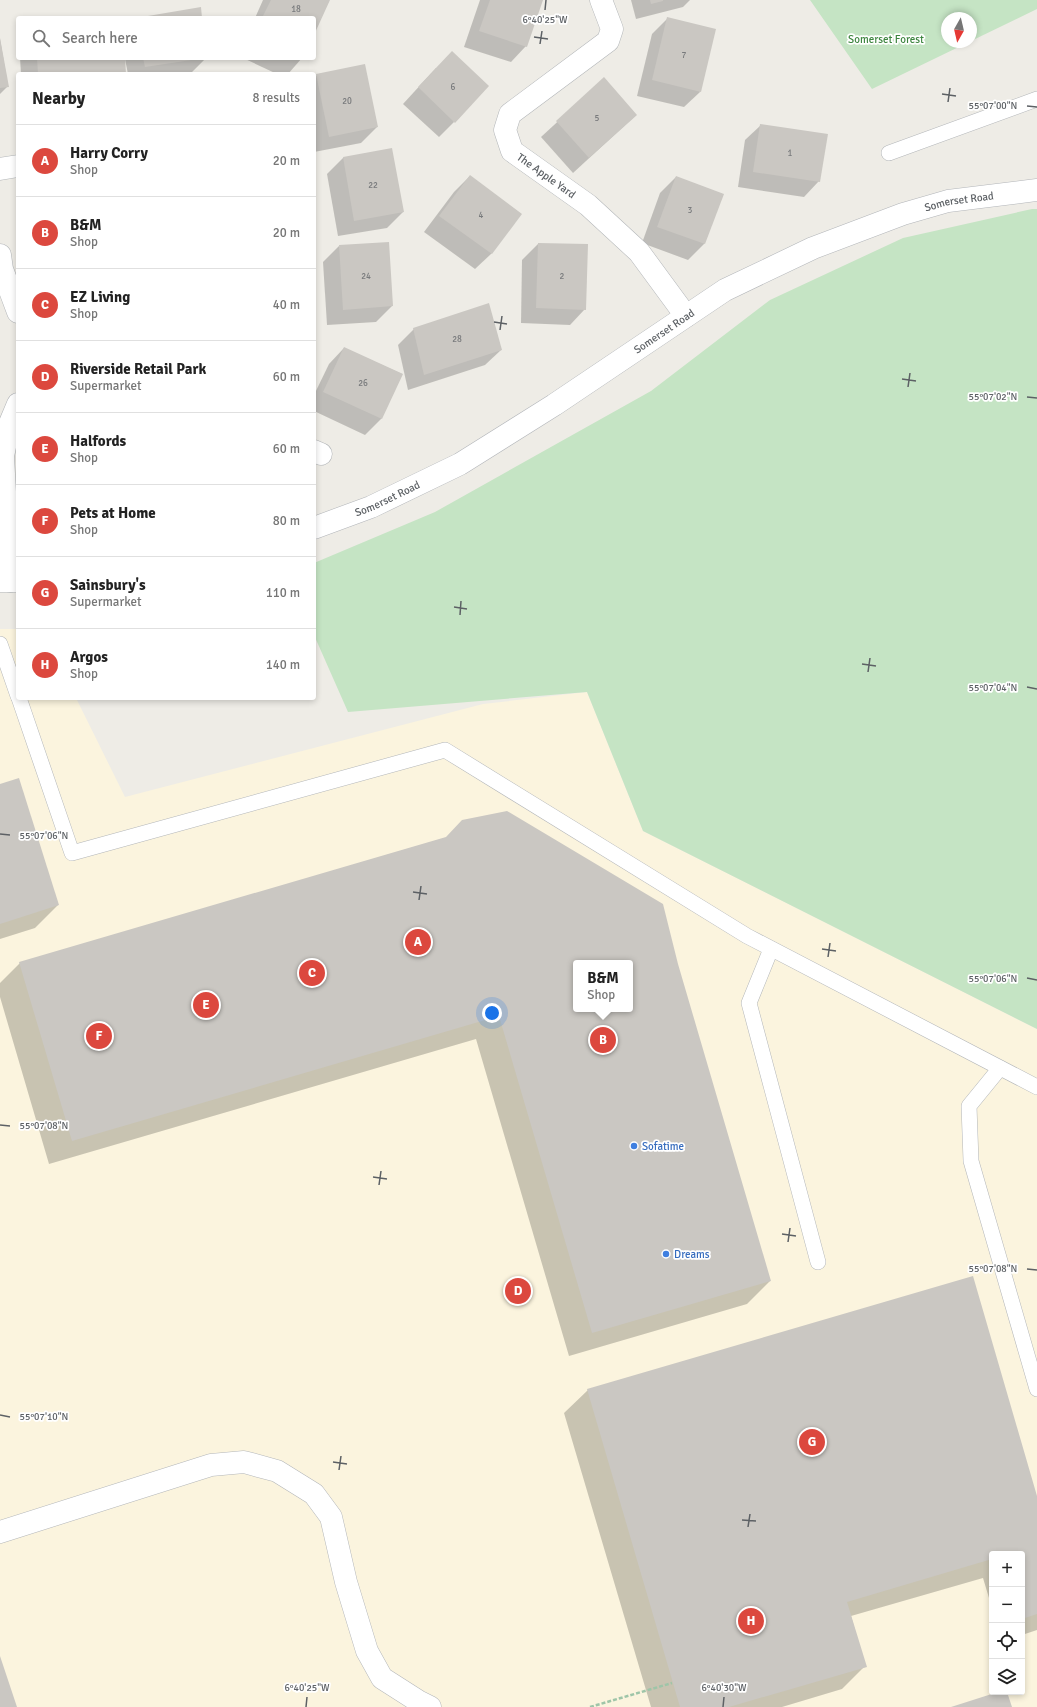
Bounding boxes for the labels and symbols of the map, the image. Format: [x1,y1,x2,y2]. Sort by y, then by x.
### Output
house number: 18 [291,4,301,15]
north arrow [941,12,977,48]
text: 6°40'25"W [522,14,568,26]
park label: Somerset Forest [848,33,924,46]
house number: 7 [682,50,687,61]
house number: 6 [451,82,456,93]
house number: 20 [342,96,352,107]
text: 55°07'00"N [969,100,1017,112]
house number: 5 [595,113,600,124]
house number: 1 [788,148,793,159]
street label: The Apple Yard [514,150,579,201]
house number: 22 [368,180,378,191]
street label: Somerset Road [923,189,995,214]
house number: 3 [688,205,693,216]
house number: 4 [479,210,484,221]
house number: 24 [361,271,371,282]
house number: 2 [560,271,565,282]
street label: Somerset Road [631,306,697,356]
house number: 28 [452,334,462,345]
house number: 26 [358,378,368,389]
text: 55°07'02"N [969,391,1017,403]
street label: Somerset Road [353,478,422,519]
text: 55°07'04"N [969,682,1017,694]
text: 55°07'06"N [20,830,68,842]
pin: A [405,927,431,957]
pin: C [299,958,325,988]
text: 55°07'06"N [969,973,1017,985]
pin: E [193,990,219,1020]
your location [482,1003,502,1023]
pin: F [86,1021,112,1051]
pin: B [590,1025,616,1055]
text: 55°07'08"N [20,1120,68,1132]
place label: Sofatime [642,1140,684,1153]
marker: Sofatime [629,1141,639,1151]
place label: Dreams [674,1248,710,1261]
marker: Dreams [661,1249,671,1259]
text: 55°07'08"N [969,1263,1017,1275]
pin: D [505,1276,531,1306]
text: 55°07'10"N [20,1411,68,1423]
pin: G [799,1427,825,1457]
pin: H [738,1606,764,1636]
text: 6°40'25"W [284,1682,330,1694]
text: 6°40'30"W [701,1682,747,1694]

